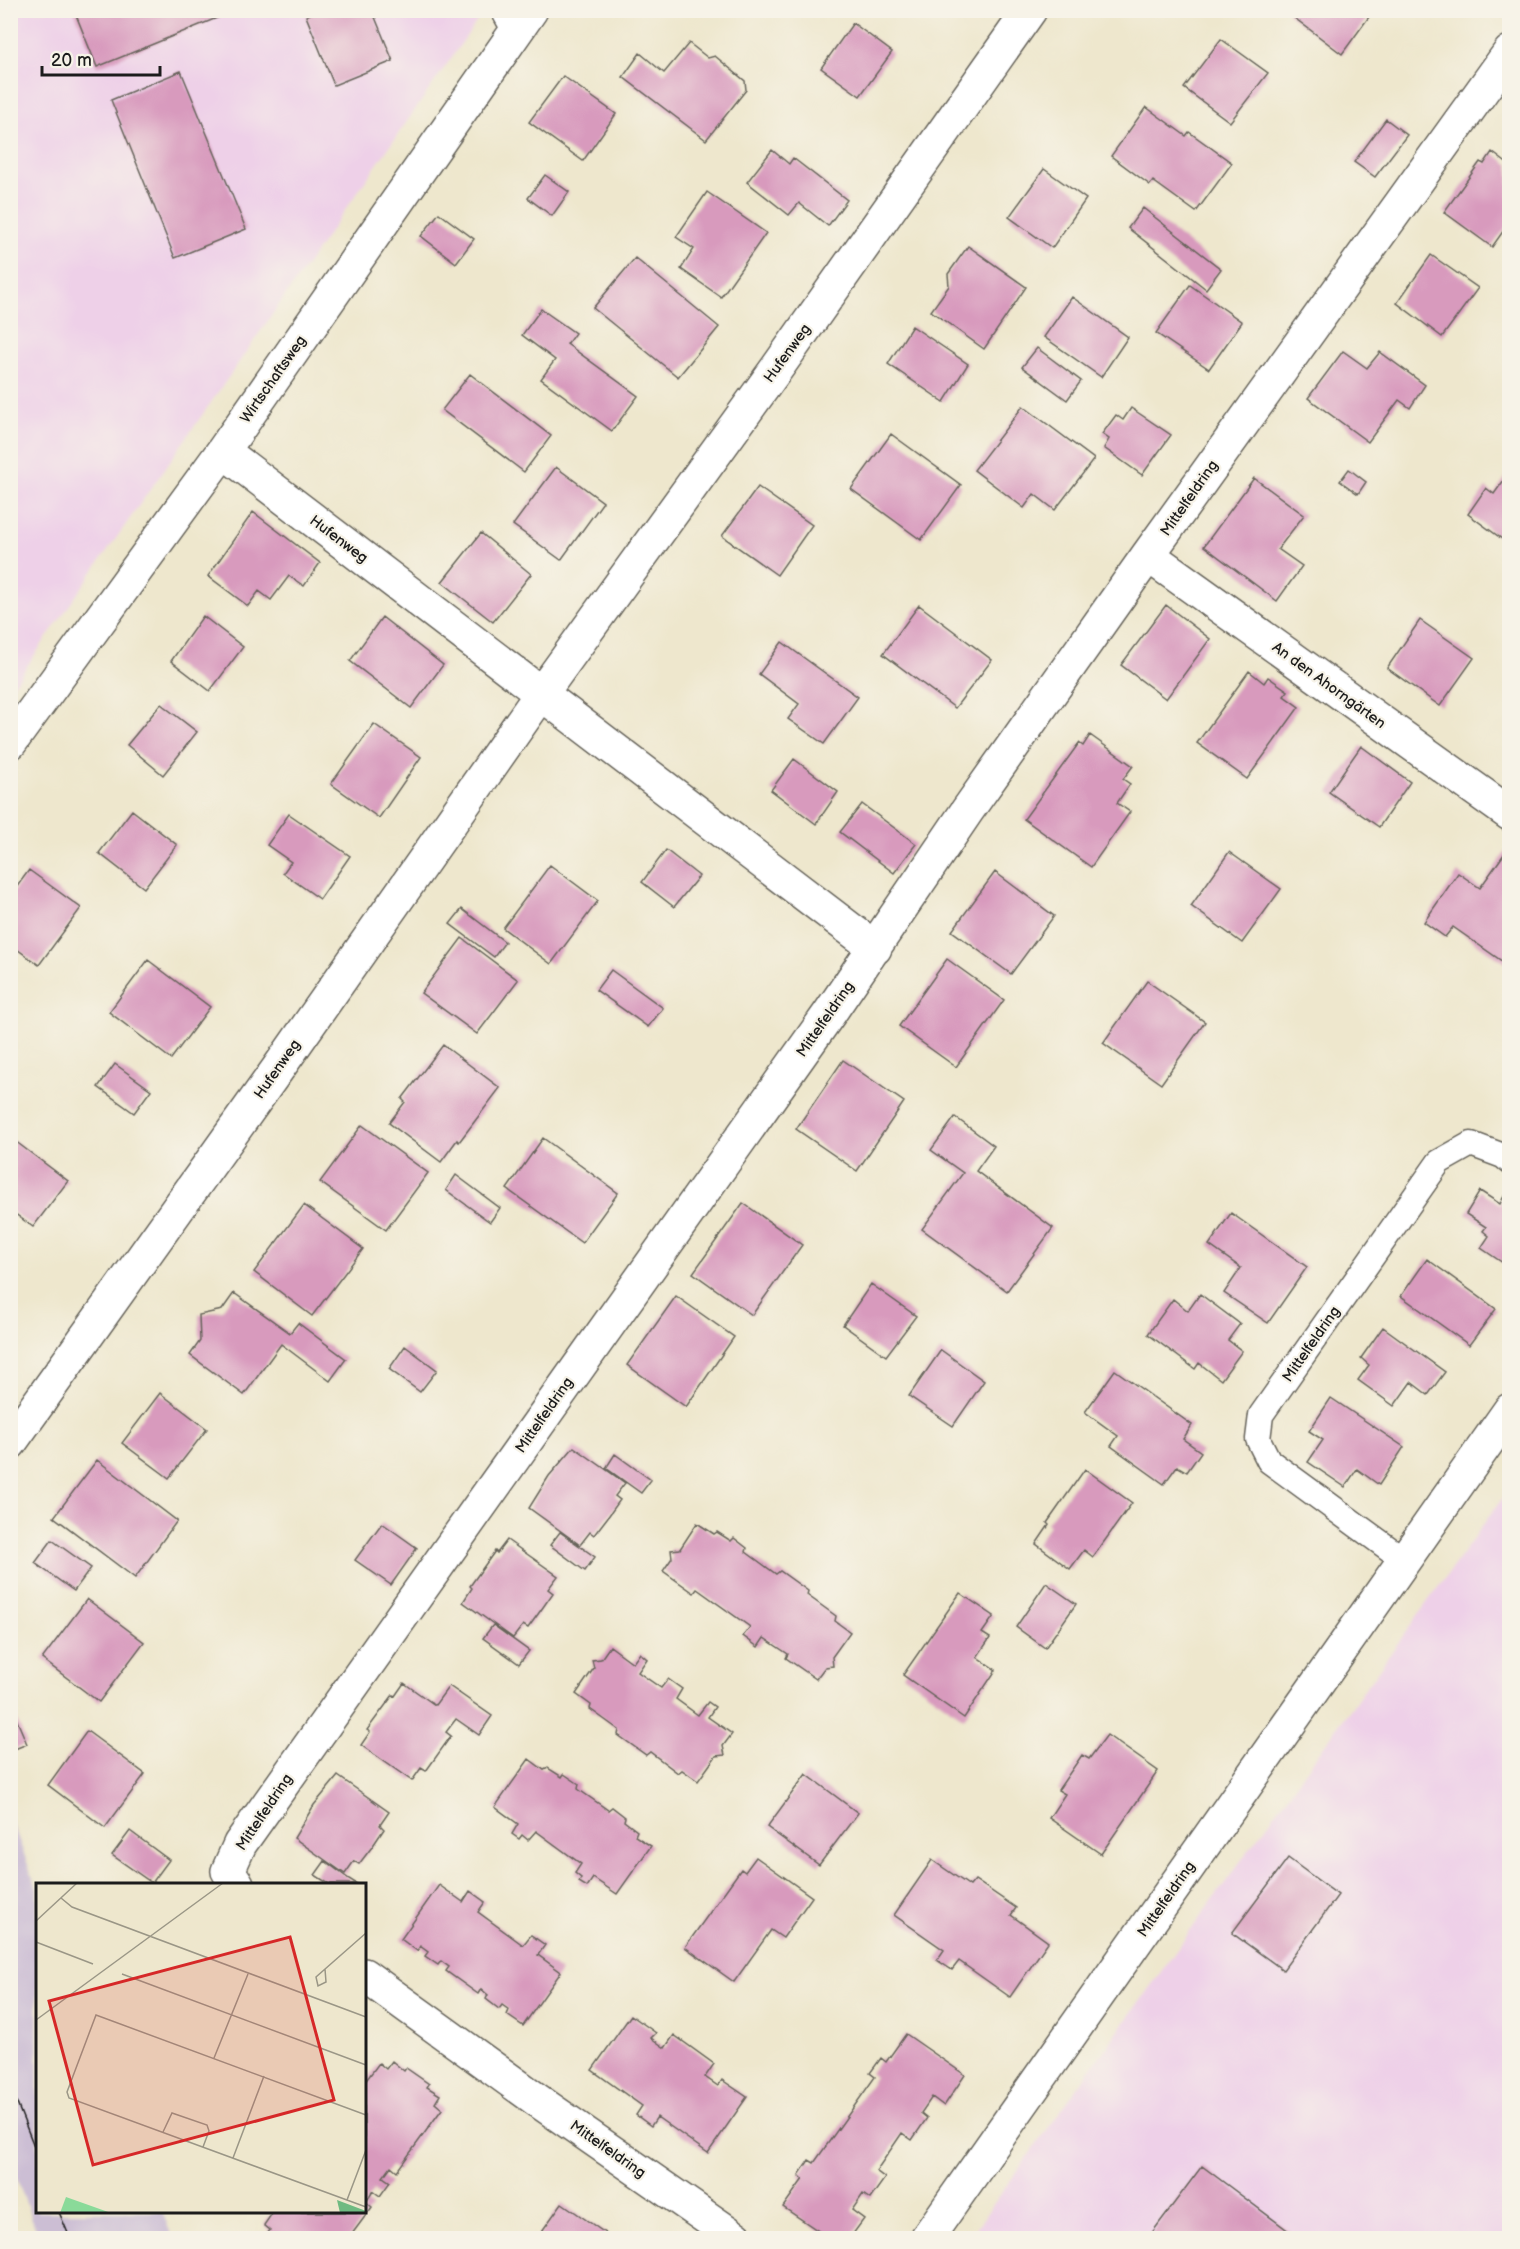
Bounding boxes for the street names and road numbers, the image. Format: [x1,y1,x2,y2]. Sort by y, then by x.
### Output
street label: Hufenweg [760,320,815,386]
street label: Wirtschaftsweg [236,332,311,427]
street label: Mittelfeldring [1156,457,1223,540]
street label: Hufenweg [306,511,372,567]
street label: An den Ahorngärten [1268,638,1389,733]
street label: Mittelfeldring [792,978,859,1061]
street label: Hufenweg [250,1036,305,1103]
street label: Mittelfeldring [1278,1303,1345,1386]
street label: Mittelfeldring [511,1374,578,1457]
street label: Mittelfeldring [232,1770,297,1854]
street label: Mittelfeldring [1133,1858,1200,1941]
street label: Mittelfeldring [566,2116,649,2183]

